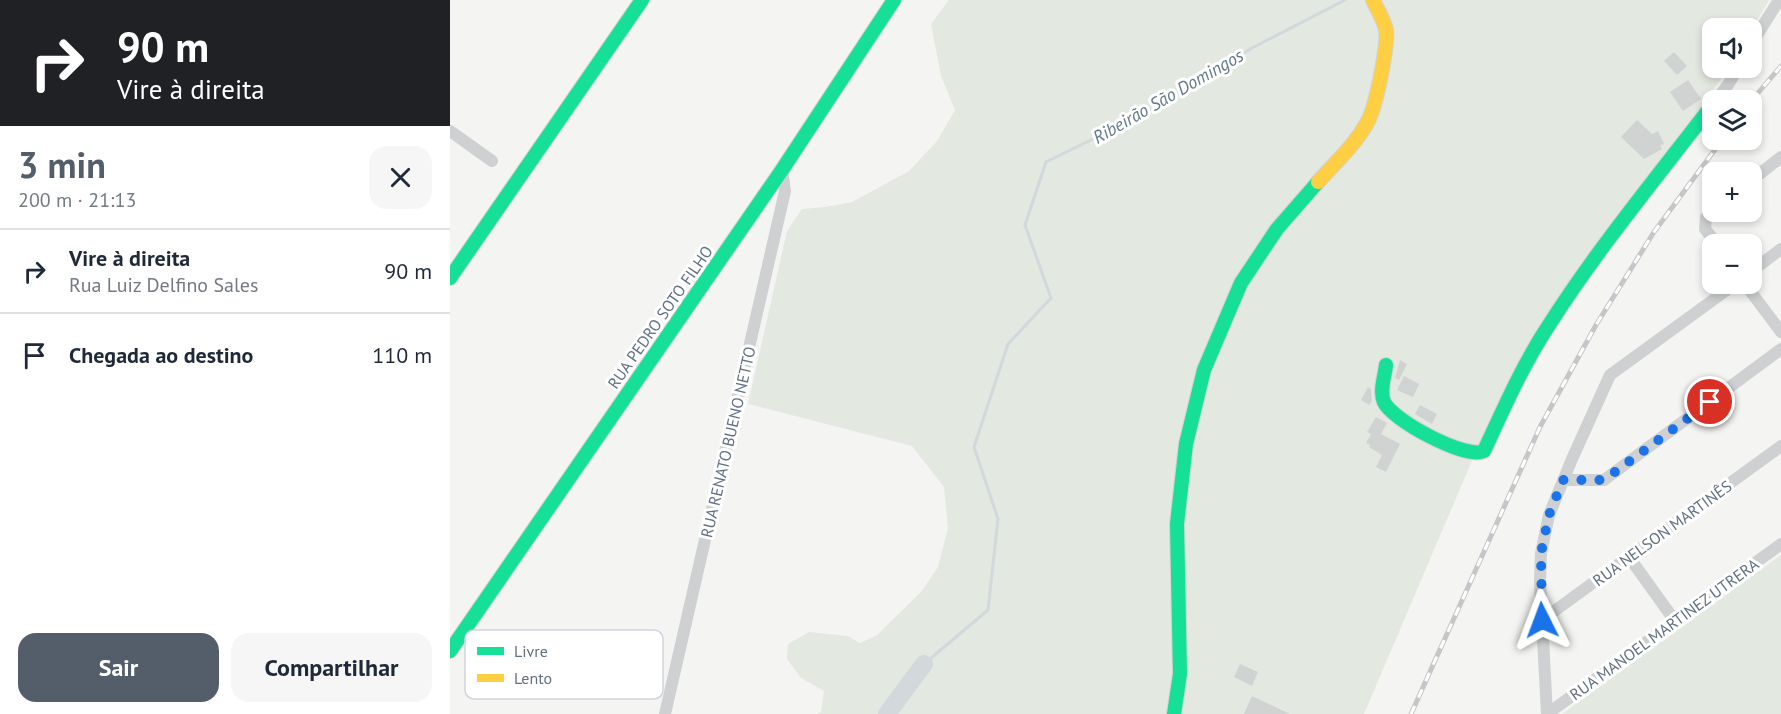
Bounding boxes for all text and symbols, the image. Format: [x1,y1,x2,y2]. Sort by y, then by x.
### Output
map controls [1702,18,1762,294]
button: sound [1702,18,1762,78]
text: 90 m [117,19,209,74]
icon: right [18,24,96,102]
water label: Ribeirão São Domingos [1089,43,1248,149]
text: Vire à direita [117,72,265,106]
button: layers [1702,90,1762,150]
text: 3 min [18,141,106,188]
button: close [369,146,432,209]
button: + [1702,162,1762,222]
text: 200 m · 21:13 [18,187,136,213]
button: − [1702,234,1762,294]
street label: RUA PEDRO SOTO FILHO [603,242,717,392]
text: Vire à direita [69,244,190,272]
icon: right [18,255,51,288]
text: 90 m [384,257,432,285]
text: Rua Luiz Delfino Sales [69,272,258,298]
icon: arrive [18,339,51,372]
text: Chegada ao destino [69,341,253,369]
text: 110 m [372,341,432,369]
street label: RUA RENATO BUENO NETTO [696,345,760,539]
pin [1684,376,1735,427]
icon: arrive [1693,385,1726,418]
street label: RUA NELSON MARTINÊS [1589,476,1735,590]
street label: RUA MANOEL MARTINEZ UTRERA [1566,553,1763,704]
position arrow [1510,588,1574,652]
legend [465,630,663,699]
button: Sair [18,633,219,702]
button: Compartilhar [231,633,432,702]
text: Livre [514,641,548,661]
text: Lento [514,668,552,688]

